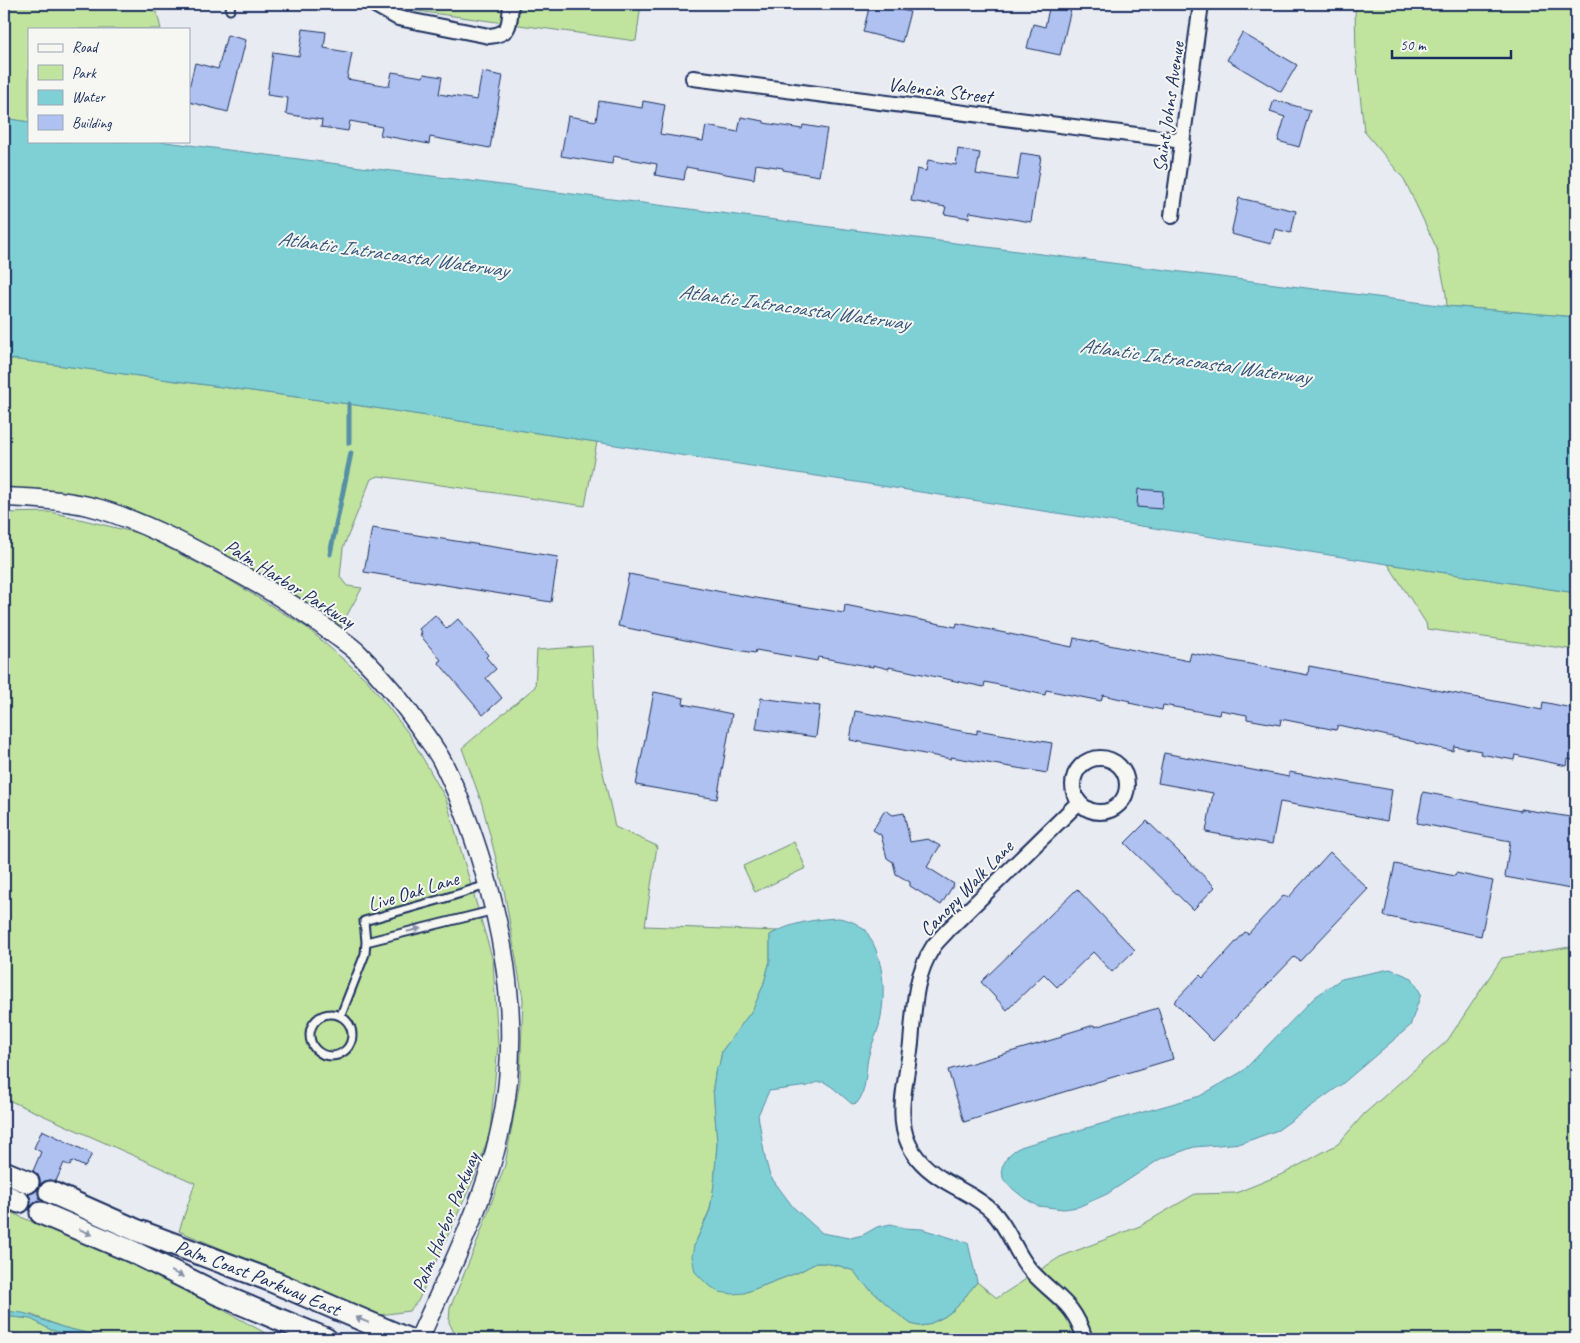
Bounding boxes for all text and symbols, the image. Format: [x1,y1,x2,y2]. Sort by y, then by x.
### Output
legend [28,28,190,142]
scale bar [1392,28,1511,60]
text: 50 m [1400,36,1427,55]
text: Road [72,38,99,57]
street label: Saint Johns Avenue [1147,39,1190,174]
text: Park [72,64,97,83]
street label: Valencia Street [886,72,997,110]
text: Water [72,88,106,107]
text: Building [72,114,112,133]
water label: Atlantic Intracoastal Waterway [276,225,513,284]
water label: Atlantic Intracoastal Waterway [677,278,914,337]
water label: Atlantic Intracoastal Waterway [1078,332,1315,391]
street label: Palm Harbor Parkway [220,533,361,635]
street label: Canopy Walk Lane [914,834,1020,942]
street label: Live Oak Lane [365,865,463,917]
one-way arrow [406,926,421,934]
street label: Palm Harbor Parkway [406,1146,486,1296]
one-way arrow [79,1228,93,1236]
street label: Palm Coast Parkway East [172,1234,346,1323]
one-way arrow [170,1270,184,1278]
one-way arrow [355,1316,369,1324]

